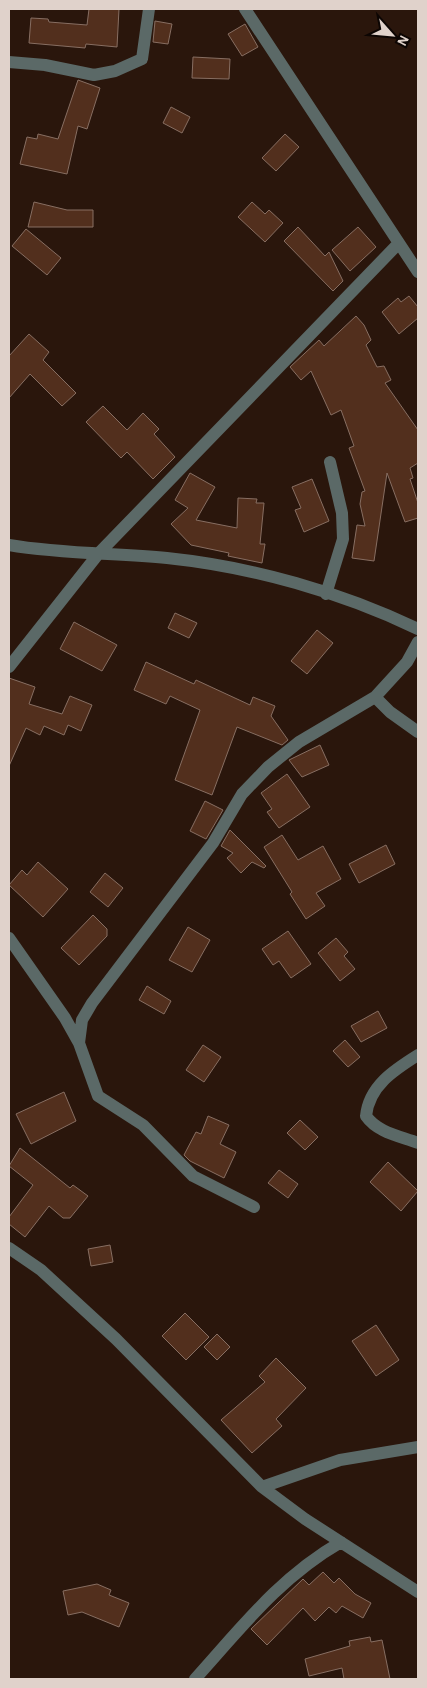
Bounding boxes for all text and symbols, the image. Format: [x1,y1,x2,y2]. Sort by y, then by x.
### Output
north arrow [367,10,417,60]
text: N [394,33,411,48]

